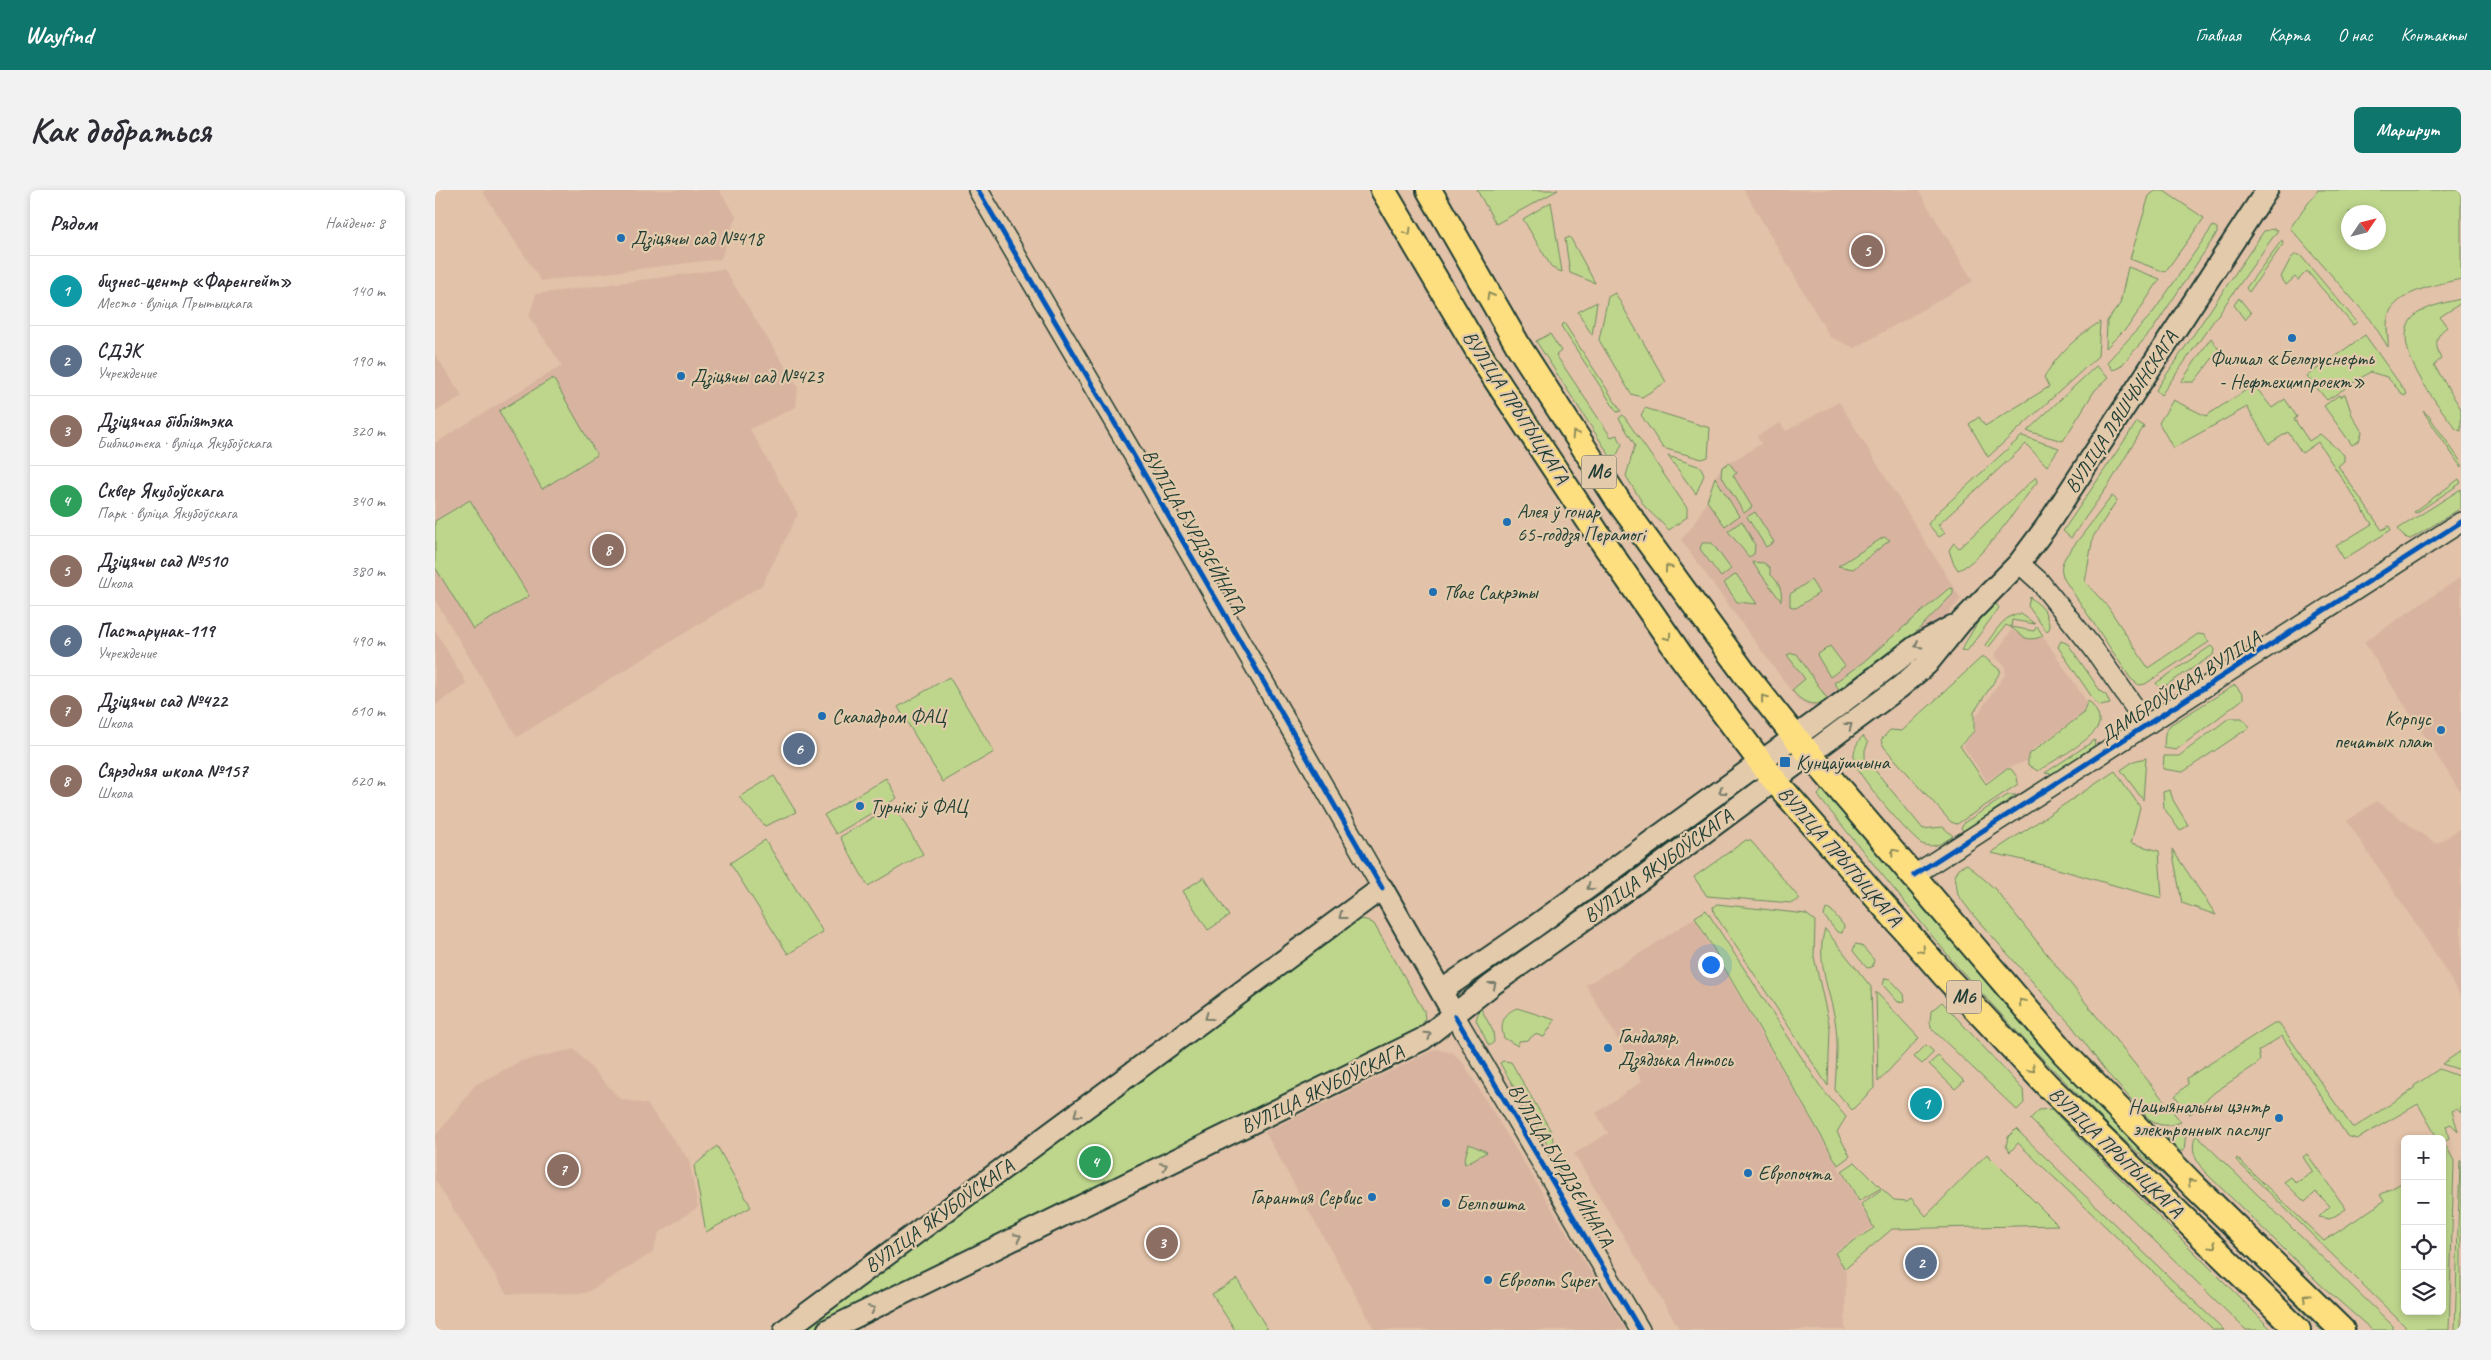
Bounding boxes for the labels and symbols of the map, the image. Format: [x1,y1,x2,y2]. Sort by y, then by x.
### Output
north arrow [2341,205,2386,250]
place label: Дзіцячы сад №418 [631,226,765,252]
one-way arrow [1401,226,1411,235]
marker: Дзіцячы сад №418 [615,232,627,244]
pin: 5 [1851,232,1883,270]
one-way arrow [1487,292,1497,301]
street label: ВУЛІЦА ЛЯШЧЫНСКАГА [2059,325,2183,498]
street label: ВУЛІЦА ПРЫТЫЦКАГА [1457,326,1575,489]
marker: Филиал «Белоруснефть - Нефтехимпроект» [2286,332,2298,344]
place label: Филиал «Белоруснефть - Нефтехимпроект» [2210,346,2375,394]
place label: Дзіцячы сад №423 [691,364,825,390]
marker: Дзіцячы сад №423 [675,370,687,382]
one-way arrow [1572,431,1582,440]
street label: ВУЛІЦА БУРДЗЕЙНАГА [1137,444,1252,618]
road number: М6 [1581,456,1617,488]
place label: Алея ў гонар 65-годдзя Перамогі [1517,499,1647,548]
marker: Алея ў гонар 65-годдзя Перамогі [1501,516,1513,528]
pin: 8 [592,531,624,569]
one-way arrow [1665,565,1673,574]
place label: Твае Сакрэты [1443,580,1539,605]
marker: Твае Сакрэты [1427,586,1439,598]
street label: ДАМБРОЎСКАЯ ВУЛІЦА [2095,625,2266,748]
one-way arrow [1662,631,1671,640]
one-way arrow [1915,639,1924,649]
one-way arrow [1761,695,1770,704]
place label: Скаладром ФАЦ [832,704,948,729]
place label: Корпус печатых плат [2334,706,2433,754]
marker: Скаладром ФАЦ [816,710,828,722]
one-way arrow [1843,723,1853,732]
marker: Корпус печатых плат [2435,724,2447,736]
pin: 6 [783,730,815,768]
place label: Кунцаўшчына [1796,750,1891,775]
marker: Кунцаўшчына [1778,755,1792,769]
street label: ВУЛІЦА ПРЫТЫЦКАГА [1772,781,1908,932]
one-way arrow [1718,785,1727,794]
place label: Турнікі ў ФАЦ [870,794,970,819]
marker: Турнікі ў ФАЦ [854,800,866,812]
street label: ВУЛІЦА ЯКУБОЎСКАГА [1579,803,1738,928]
one-way arrow [1891,848,1900,857]
one-way arrow [1586,881,1596,890]
one-way arrow [1339,911,1348,919]
one-way arrow [1916,944,1925,953]
your location [1698,952,1724,978]
road number: М6 [1947,980,1981,1014]
one-way arrow [1487,982,1496,990]
one-way arrow [2019,999,2027,1008]
one-way arrow [1204,1011,1214,1020]
place label: Гандаляр, Дзядзька Антось [1618,1024,1734,1073]
one-way arrow [1422,1033,1431,1041]
street label: ВУЛІЦА ЯКУБОЎСКАГА [1236,1038,1408,1139]
marker: Гандаляр, Дзядзька Антось [1602,1042,1614,1054]
one-way arrow [2026,1064,2035,1073]
street label: ВУЛІЦА БУРДЗЕЙНАГА [1503,1079,1620,1252]
street label: ВУЛІЦА ПРЫТЫЦКАГА [2044,1081,2189,1223]
pin: 1 [1910,1085,1942,1123]
place label: Нацыянальны цэнтр электронных паслуг [2128,1094,2272,1142]
one-way arrow [1073,1108,1083,1117]
marker: Нацыянальны цэнтр электронных паслуг [2273,1112,2285,1124]
pin: 4 [1079,1143,1111,1181]
pin: 7 [547,1151,579,1189]
street label: ВУЛІЦА ЯКУБОЎСКАГА [860,1153,1019,1278]
place label: Европочта [1758,1161,1832,1186]
one-way arrow [1159,1162,1168,1172]
marker: Европочта [1742,1167,1754,1179]
one-way arrow [2188,1179,2197,1188]
place label: Гарантия Сервис [1250,1185,1363,1210]
marker: Гарантия Сервис [1366,1191,1378,1203]
place label: Белпошта [1456,1191,1526,1216]
marker: Белпошта [1440,1197,1452,1209]
pin: 3 [1146,1224,1178,1262]
one-way arrow [1013,1233,1022,1244]
one-way arrow [2207,1240,2216,1249]
pin: 2 [1905,1244,1937,1282]
place label: Евроопт Super [1498,1268,1598,1293]
marker: Евроопт Super [1482,1274,1494,1286]
one-way arrow [2303,1294,2312,1303]
one-way arrow [867,1304,876,1315]

